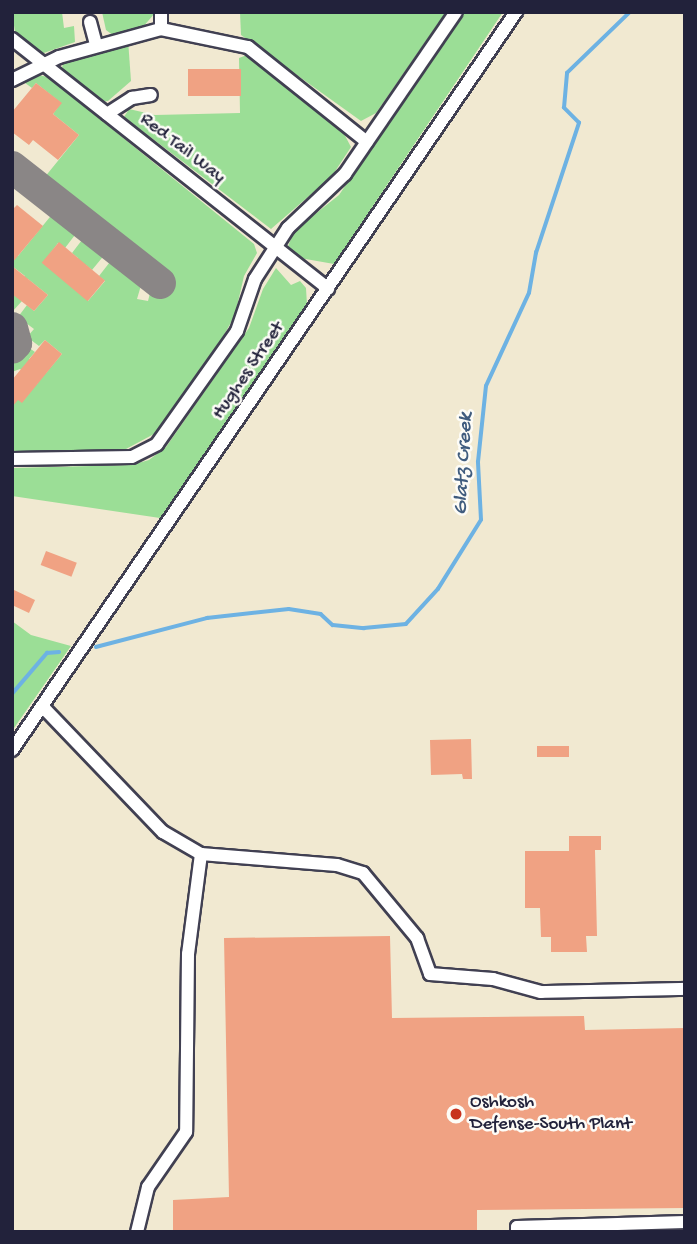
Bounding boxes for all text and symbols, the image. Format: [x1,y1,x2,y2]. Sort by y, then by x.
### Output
street label: Red Tail Way [135,109,229,189]
street label: Hughes Street [208,318,290,424]
water label: Glatz Creek [450,412,480,516]
place label: Oshkosh Defense-South Plant [470,1092,632,1136]
marker: Oshkosh Defense-South Plant [448,1106,464,1122]

